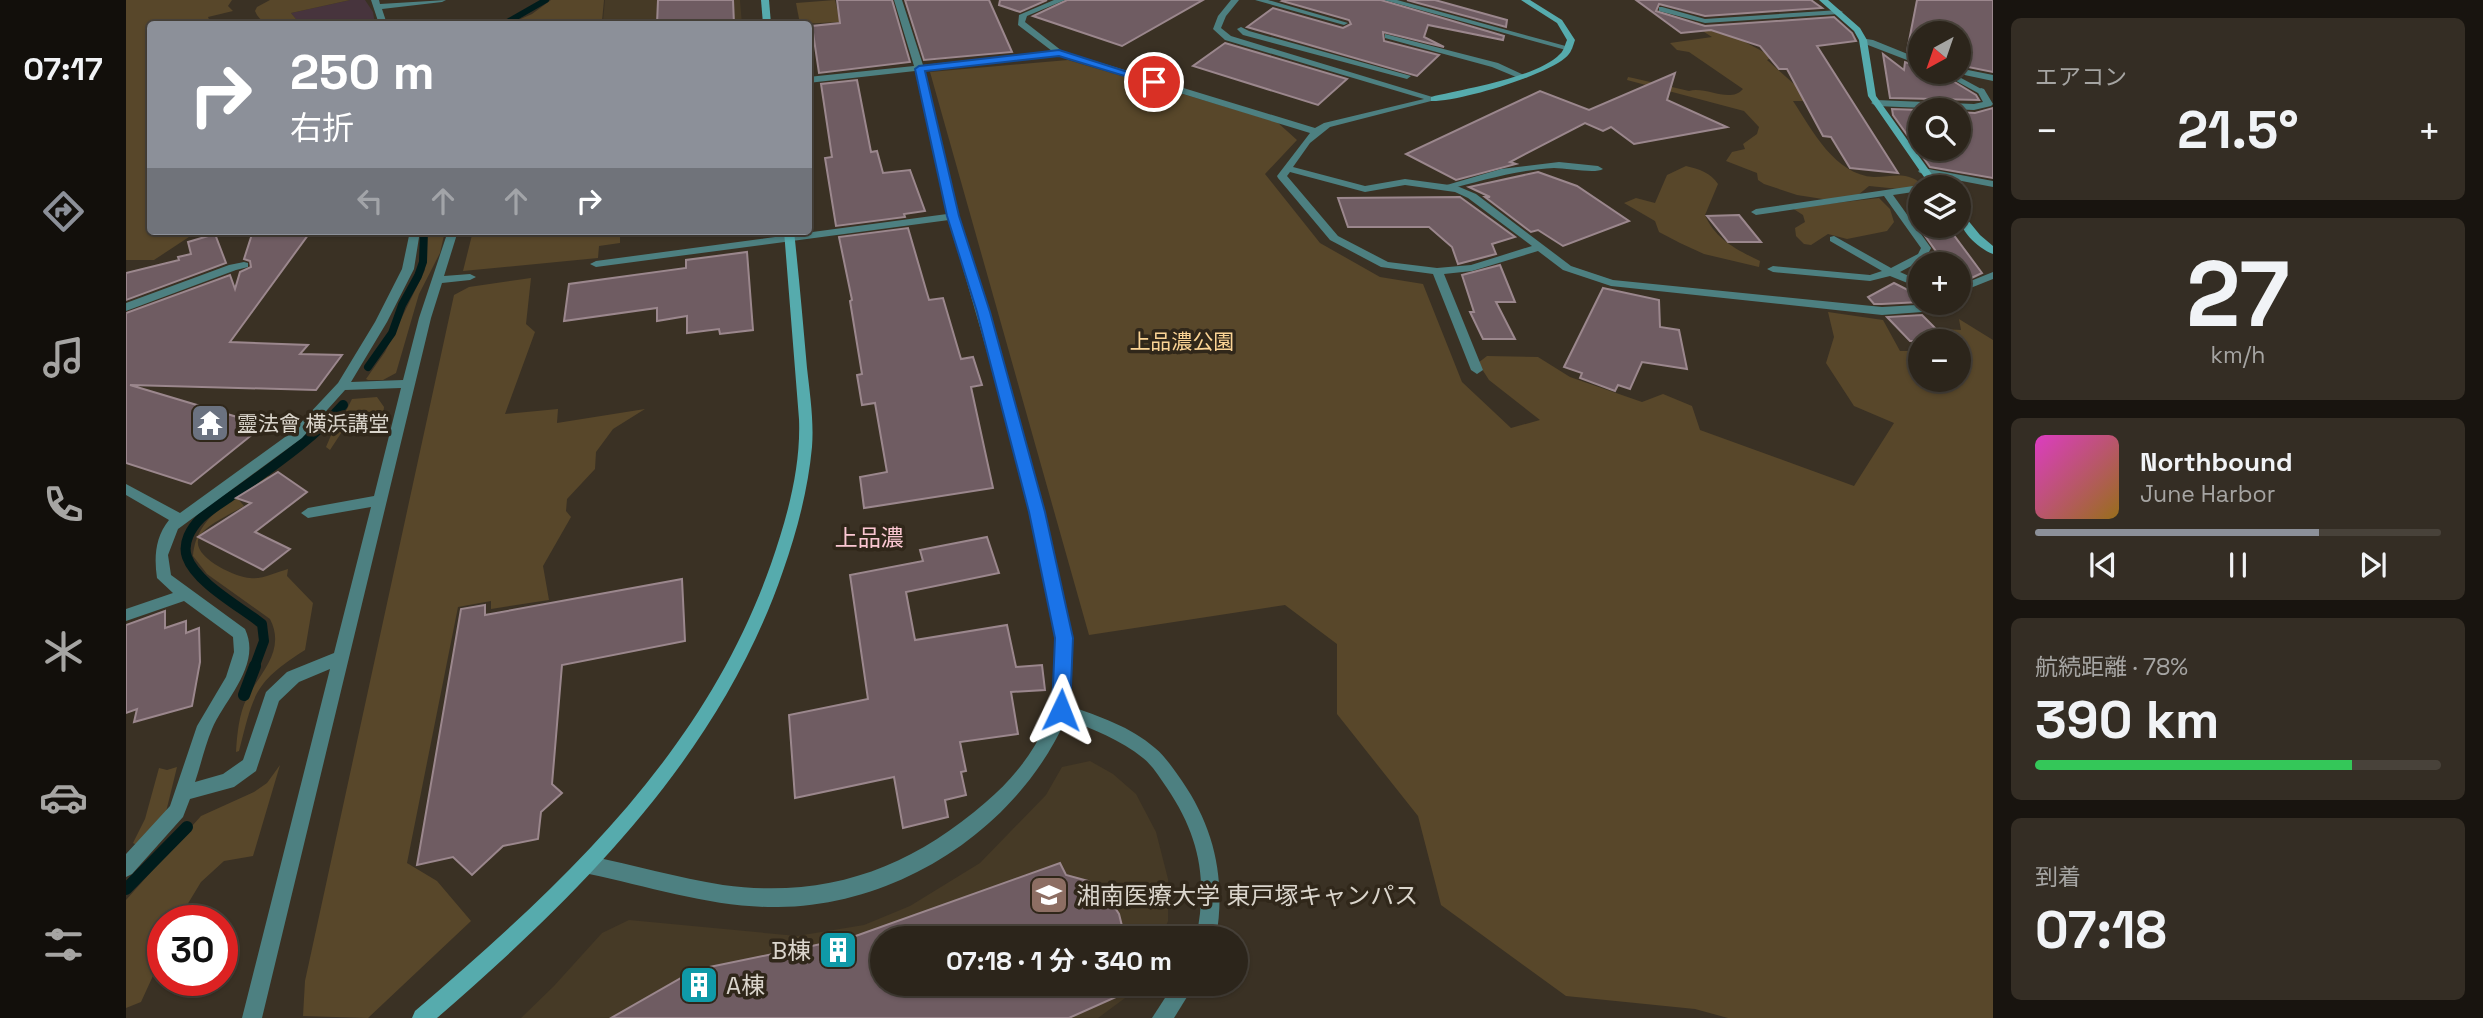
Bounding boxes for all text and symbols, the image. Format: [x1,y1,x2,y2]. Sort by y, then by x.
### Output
north arrow [1908,21,1970,84]
map controls [1908,21,1971,392]
text: 250 m [290,41,435,103]
text: 07:17 [23,49,103,89]
icon: right [175,49,266,140]
pin [1124,52,1184,112]
text: エアコン [2035,62,2127,92]
icon: arrive [1135,63,1173,101]
text: 21.5° [2177,97,2299,163]
button: search [1908,98,1971,161]
text: − [2035,107,2059,155]
text: + [2417,107,2441,155]
text: 右折 [290,108,354,148]
button: layers [1908,175,1971,238]
icon: left [351,182,389,220]
icon: ahead [424,182,462,220]
icon: ahead [497,182,535,220]
icon: right [570,182,608,220]
icon: directions [39,187,88,236]
text: 27 [2186,236,2290,353]
button: + [1908,252,1971,315]
park label: 上品濃公園 [1130,328,1235,355]
button: − [1908,329,1971,392]
icon: music [39,333,88,382]
text: km/h [2211,340,2265,370]
temple icon: 靈法會 横浜講堂 [189,402,231,444]
place label: 靈法會 横浜講堂 [237,410,389,437]
text: Northbound [2140,445,2293,479]
text: June Harbor [2140,479,2275,509]
icon: phone [39,480,88,529]
district label: 上品濃 [835,523,904,553]
icon: previous [2084,546,2122,584]
icon: pause [2219,546,2257,584]
icon: next [2354,546,2392,584]
icon: climate [39,627,88,676]
text: 航続距離 · 78% [2035,652,2188,682]
position arrow [1024,673,1098,747]
text: 390 km [2035,687,2219,753]
icon: car [39,773,88,822]
text: 到着 [2035,862,2081,892]
school or university icon: 湘南医療大学 東戸塚キャンパス [1028,874,1070,916]
place label: 湘南医療大学 東戸塚キャンパス [1076,880,1418,911]
text: 07:18 [2035,897,2167,963]
speed limit sign: 30 [147,905,238,996]
icon: filters [39,920,88,969]
building icon: B棟 [817,929,859,971]
place label: B棟 [771,935,811,966]
text: 07:18 · 1 分 · 340 m [946,944,1172,978]
building icon: A棟 [678,964,720,1006]
place label: A棟 [726,970,765,1001]

